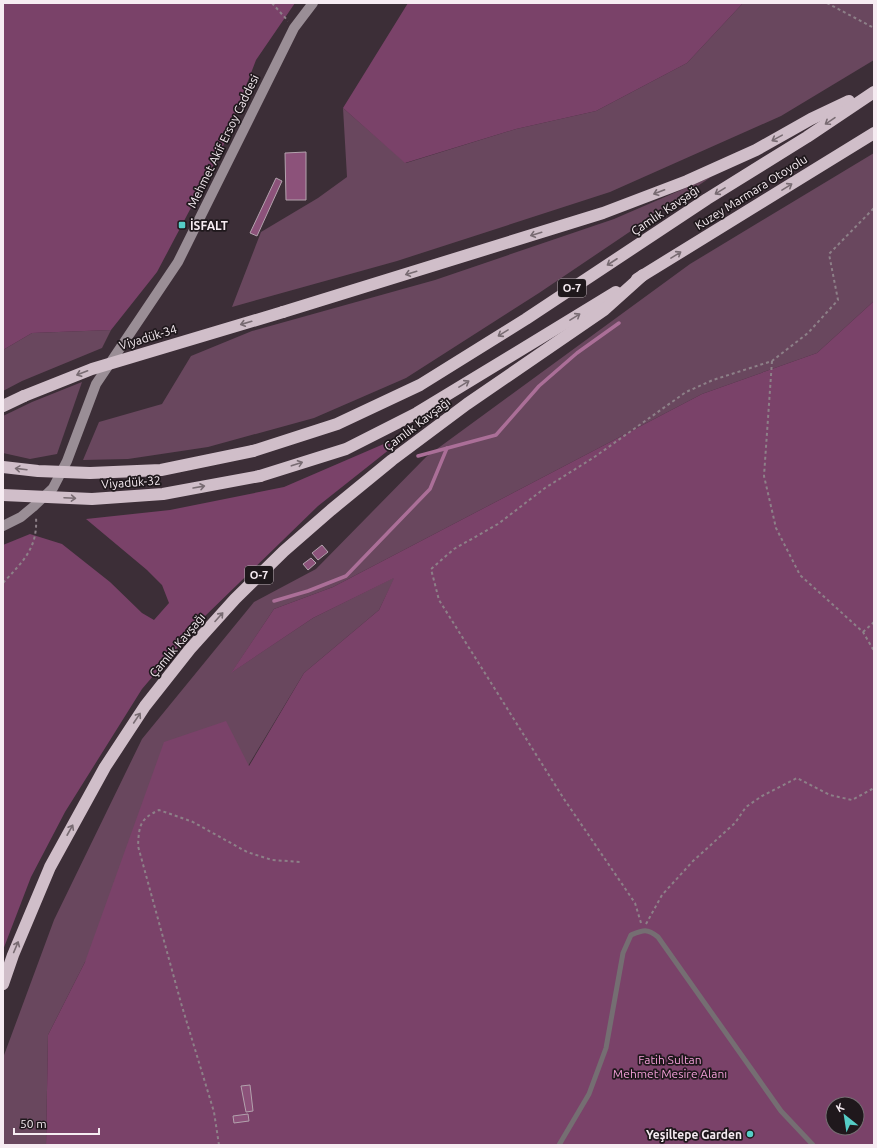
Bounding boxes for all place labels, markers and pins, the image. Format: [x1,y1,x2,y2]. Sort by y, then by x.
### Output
place label: İSFALT [190,218,228,232]
marker: İSFALT [177,220,187,230]
place label: Yeşiltepe Garden [646,1128,742,1143]
marker: Yeşiltepe Garden [745,1129,755,1139]

